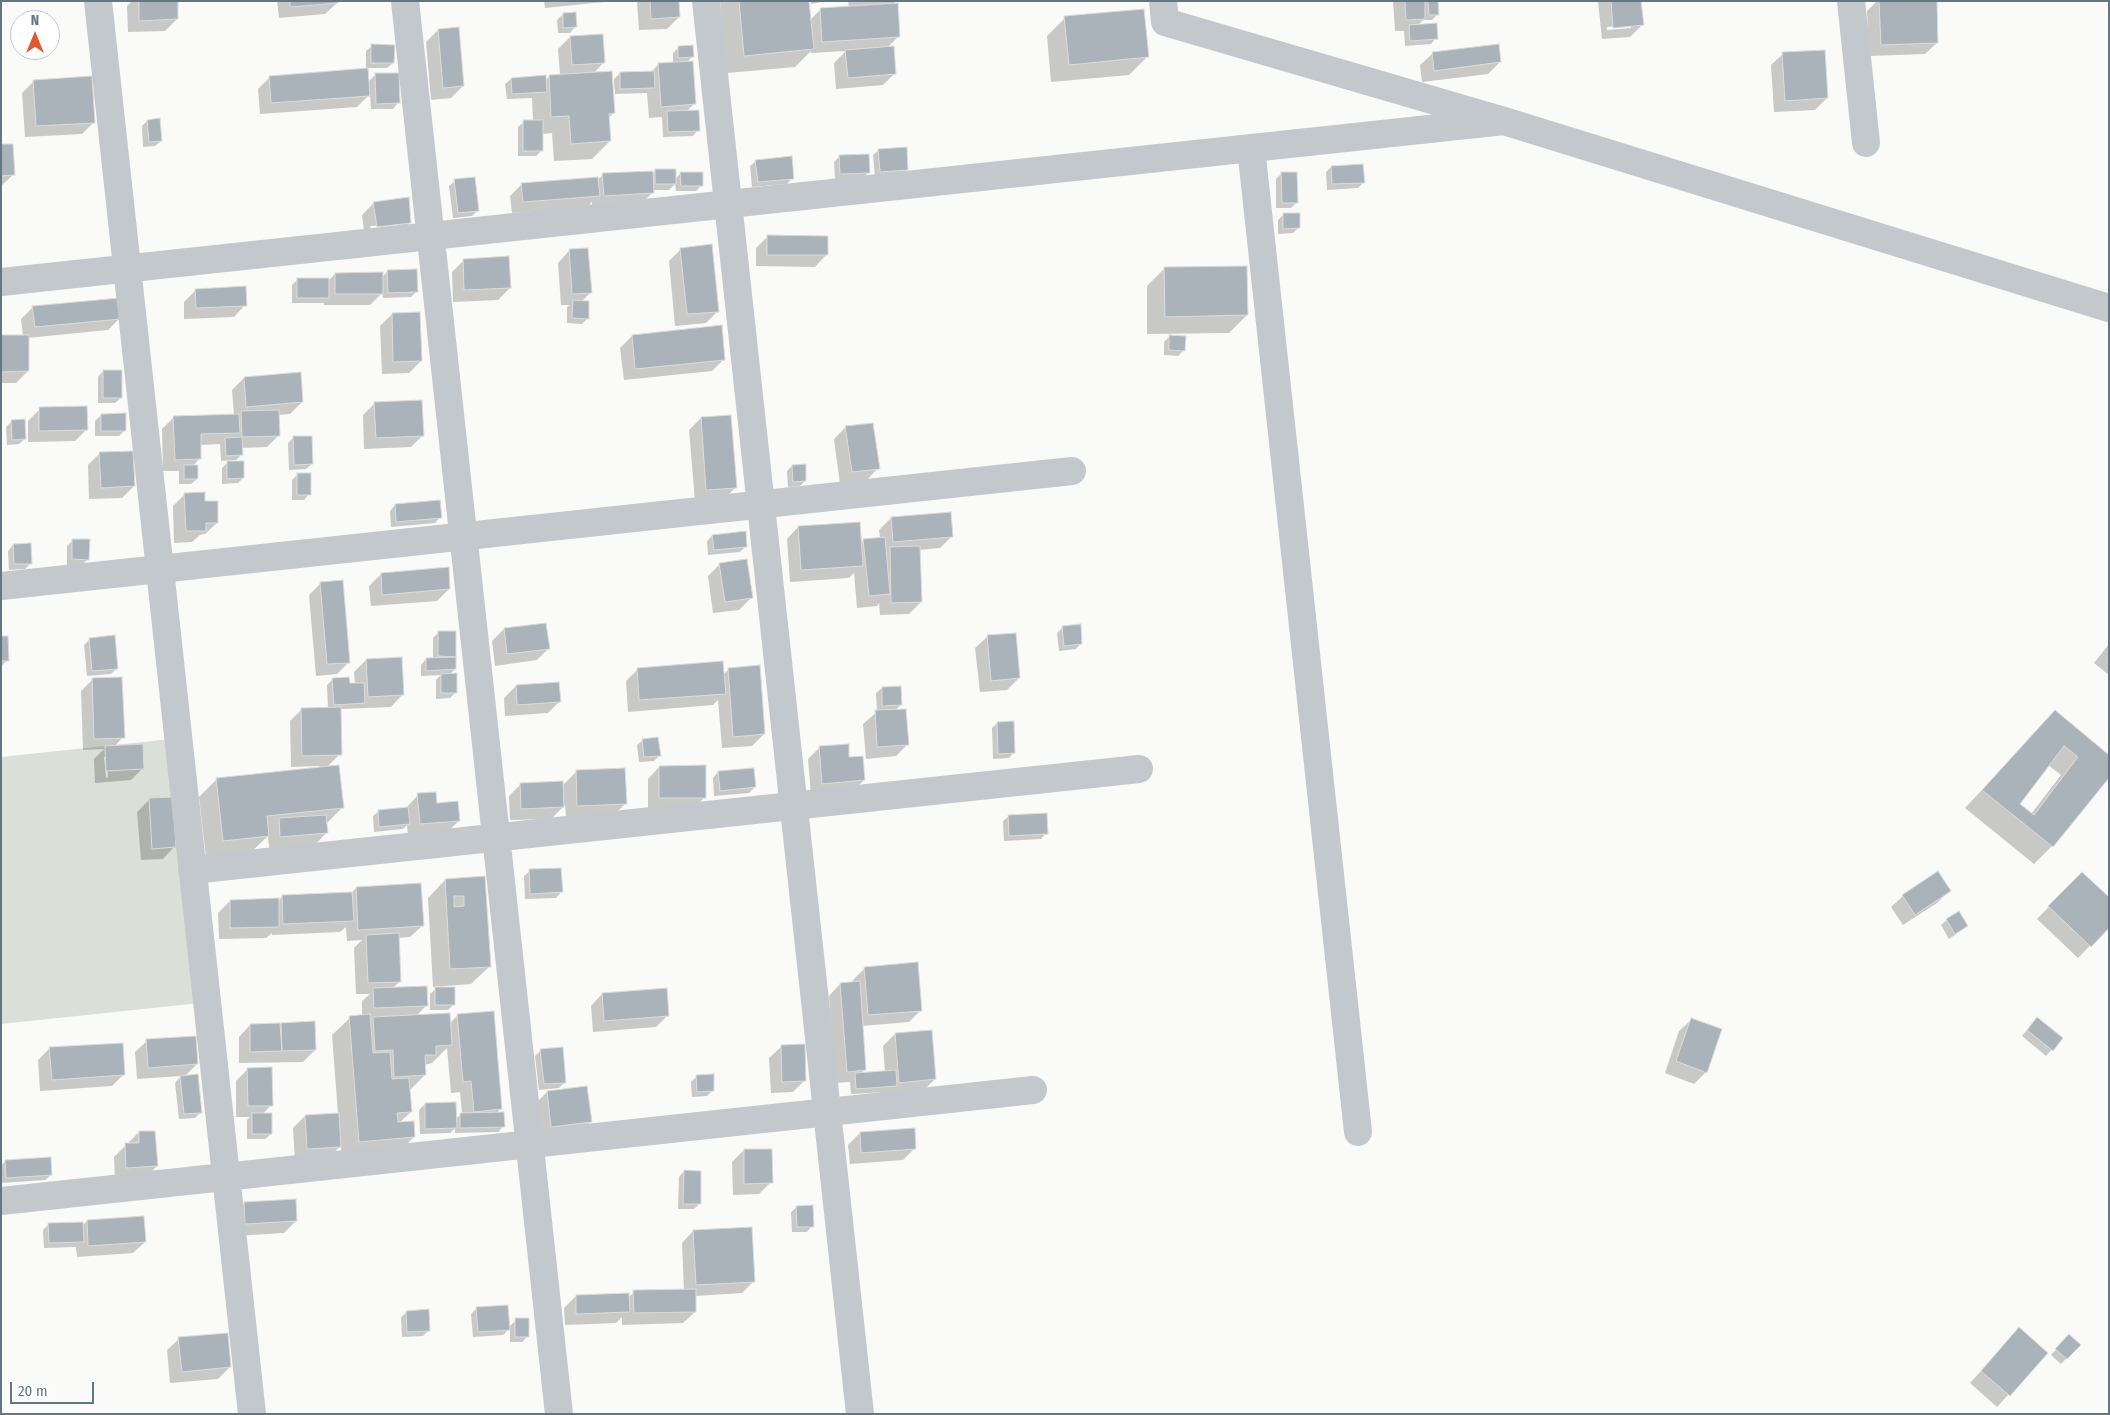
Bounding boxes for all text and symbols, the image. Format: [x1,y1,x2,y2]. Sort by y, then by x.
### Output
north arrow [10,10,60,60]
text: N [31,12,39,29]
scale bar [12,1372,96,1404]
text: 20 m [18,1382,48,1400]

